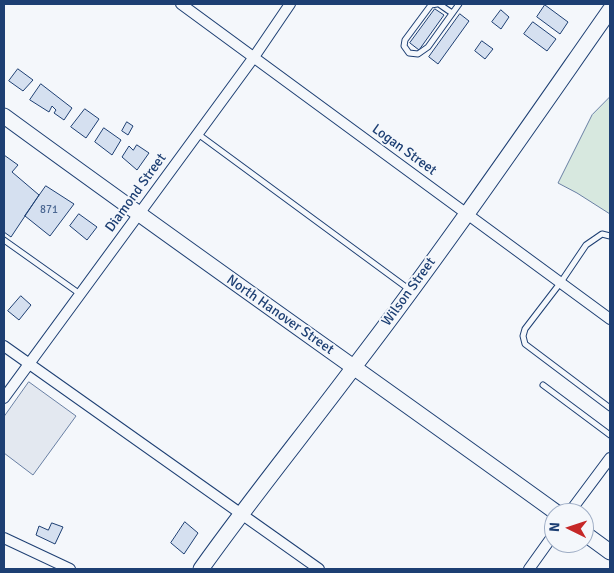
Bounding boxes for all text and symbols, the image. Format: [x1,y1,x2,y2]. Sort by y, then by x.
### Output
street label: Logan Street [368,121,440,179]
street label: Diamond Street [102,150,170,236]
house number: 871 [40,203,58,217]
street label: Wilson Street [379,255,439,329]
street label: North Hanover Street [223,272,337,358]
north arrow [544,503,594,553]
text: N [546,522,563,532]

